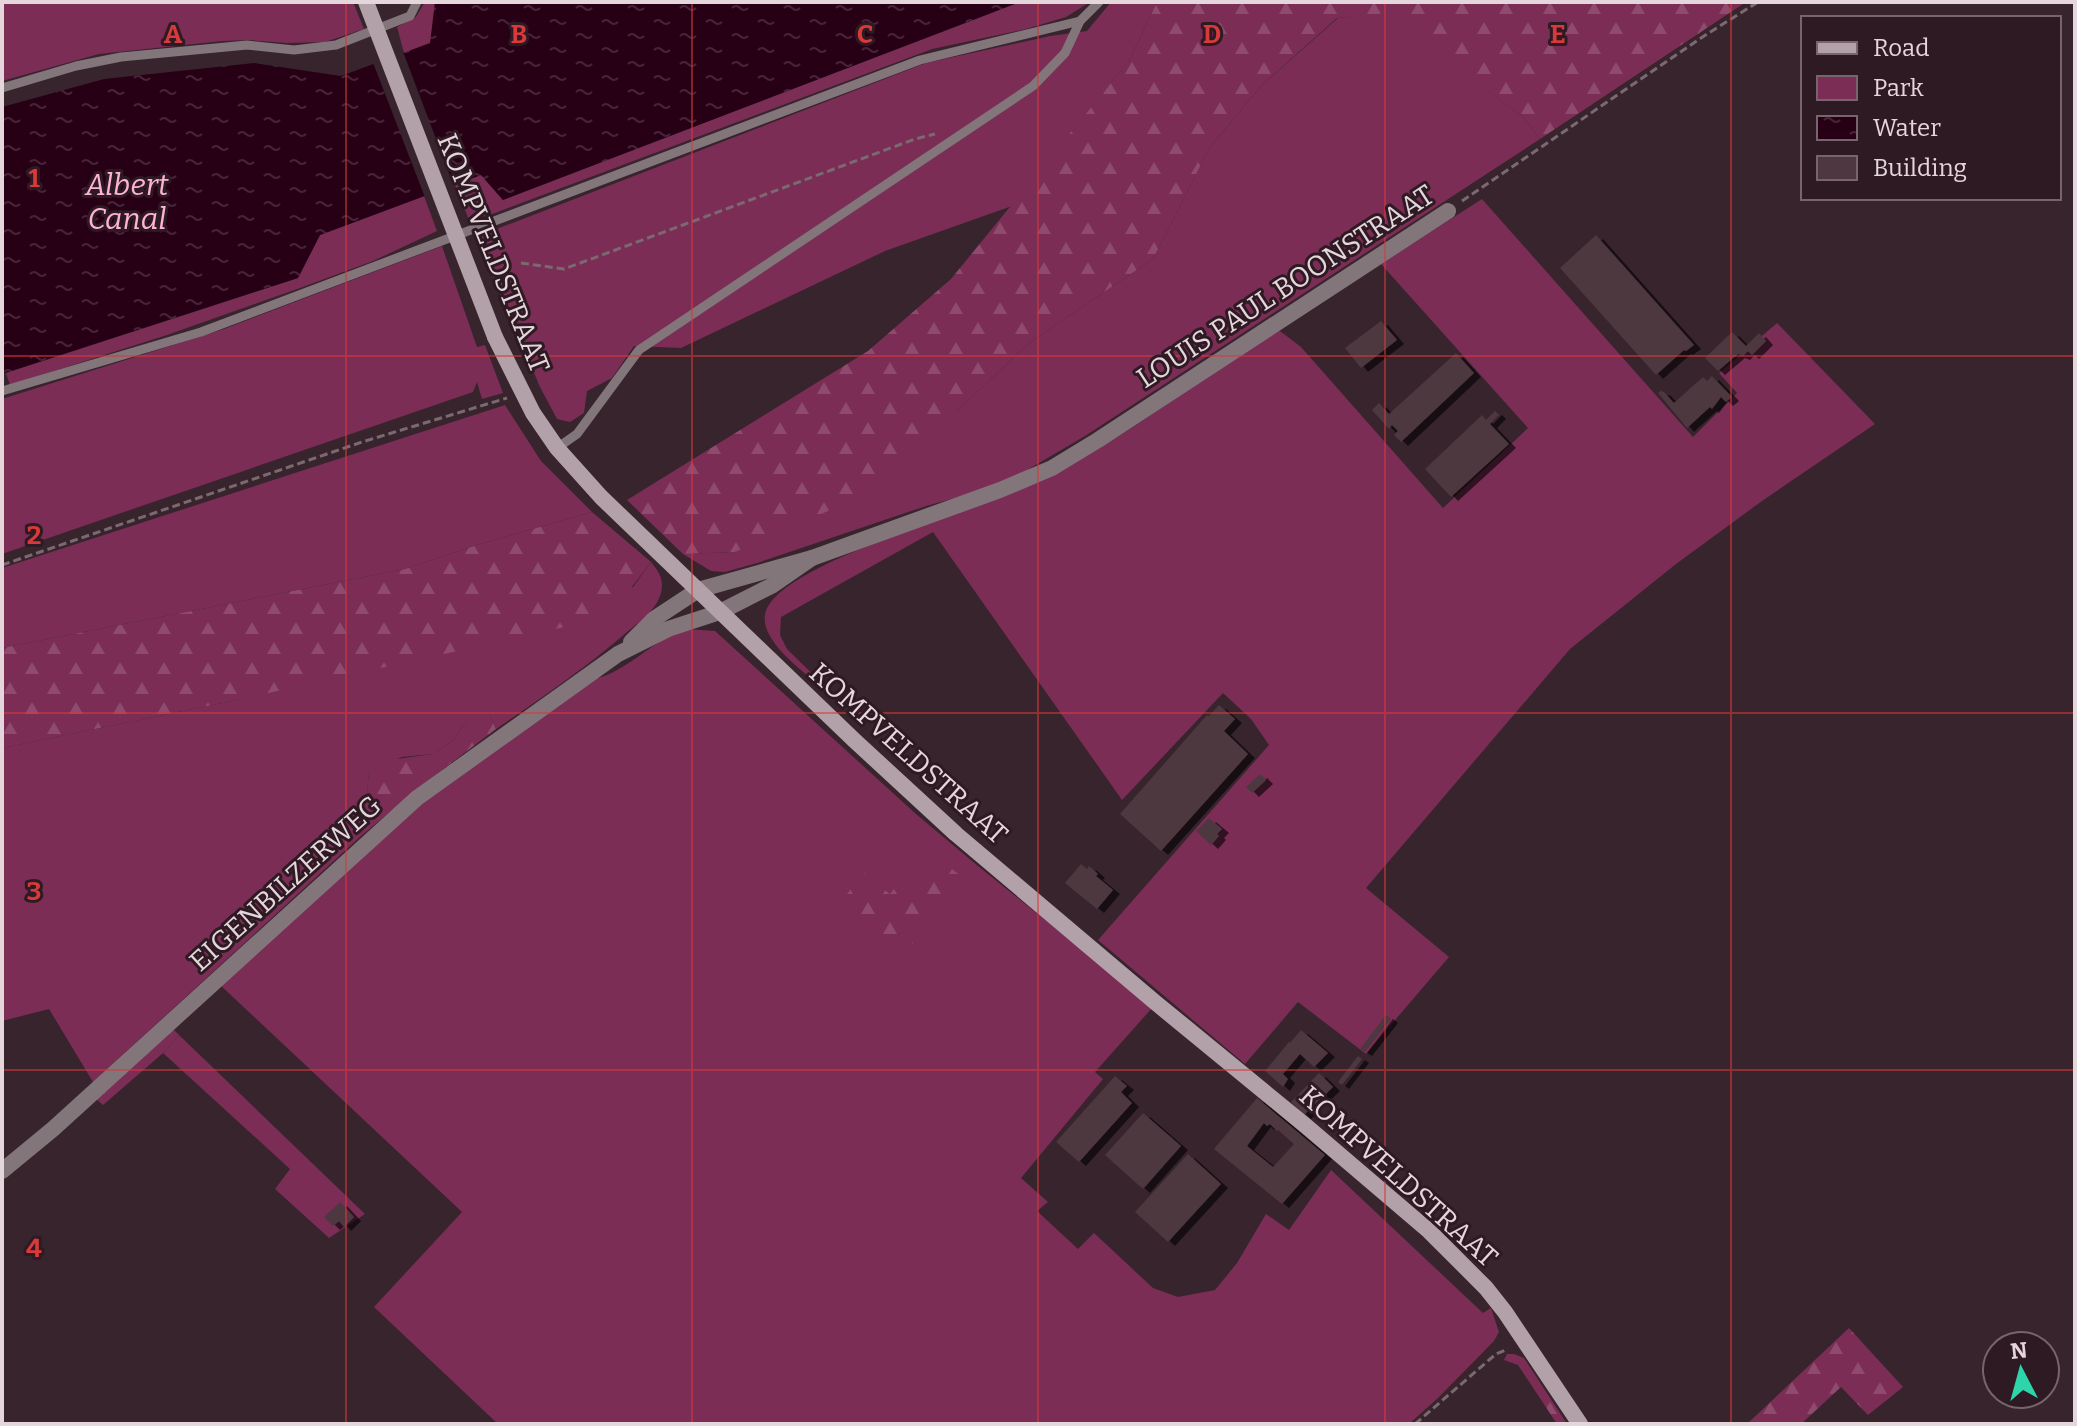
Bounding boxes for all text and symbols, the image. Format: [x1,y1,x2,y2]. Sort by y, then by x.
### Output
legend [1801,16,2061,200]
text: A [164,19,183,50]
text: B [511,19,527,50]
text: C [857,19,873,50]
text: D [1203,19,1221,50]
text: E [1550,19,1566,50]
text: Road [1873,34,1929,62]
text: Park [1873,74,1924,102]
text: Water [1873,114,1941,142]
street label: KOMPVELDSTRAAT [431,129,557,378]
text: Building [1873,154,1967,182]
text: 1 [28,163,40,194]
water label: Albert Canal [83,167,169,237]
street label: LOUIS PAUL BOONSTRAAT [1131,178,1440,395]
text: 2 [27,520,41,551]
street label: KOMPVELDSTRAAT [803,656,1014,851]
street label: EIGENBILZERWEG [183,789,388,978]
text: 3 [27,876,41,907]
street label: KOMPVELDSTRAAT [1293,1079,1504,1274]
text: 4 [26,1233,42,1264]
north arrow [1981,1330,2061,1410]
text: N [2009,1336,2029,1365]

